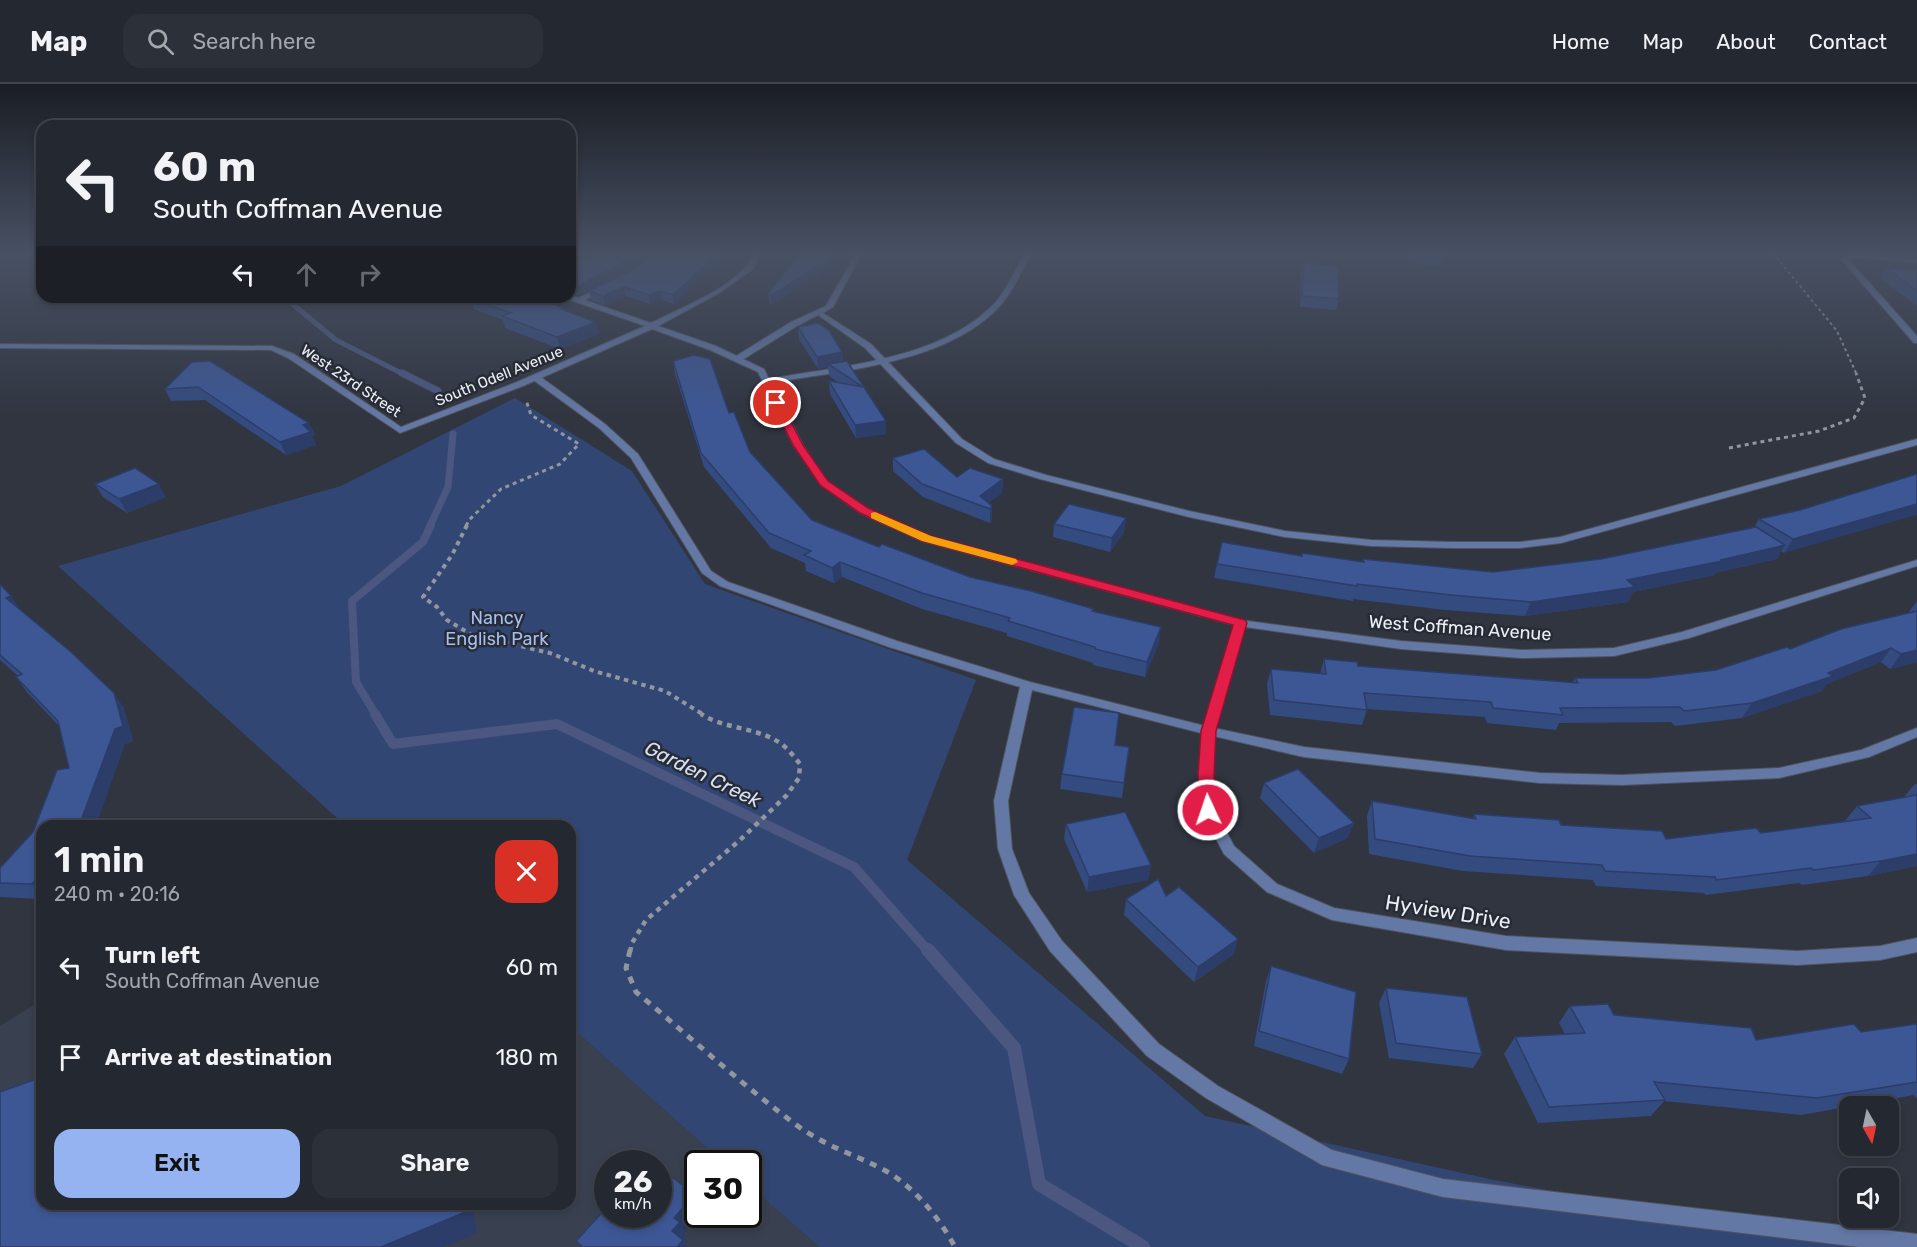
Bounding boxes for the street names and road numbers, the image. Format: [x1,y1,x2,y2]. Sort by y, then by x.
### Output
street label: West 23rd Street [298,341,404,421]
street label: South Odell Avenue [432,342,566,410]
street label: West Coffman Avenue [1368,611,1552,645]
street label: Hyview Drive [1383,889,1513,934]

